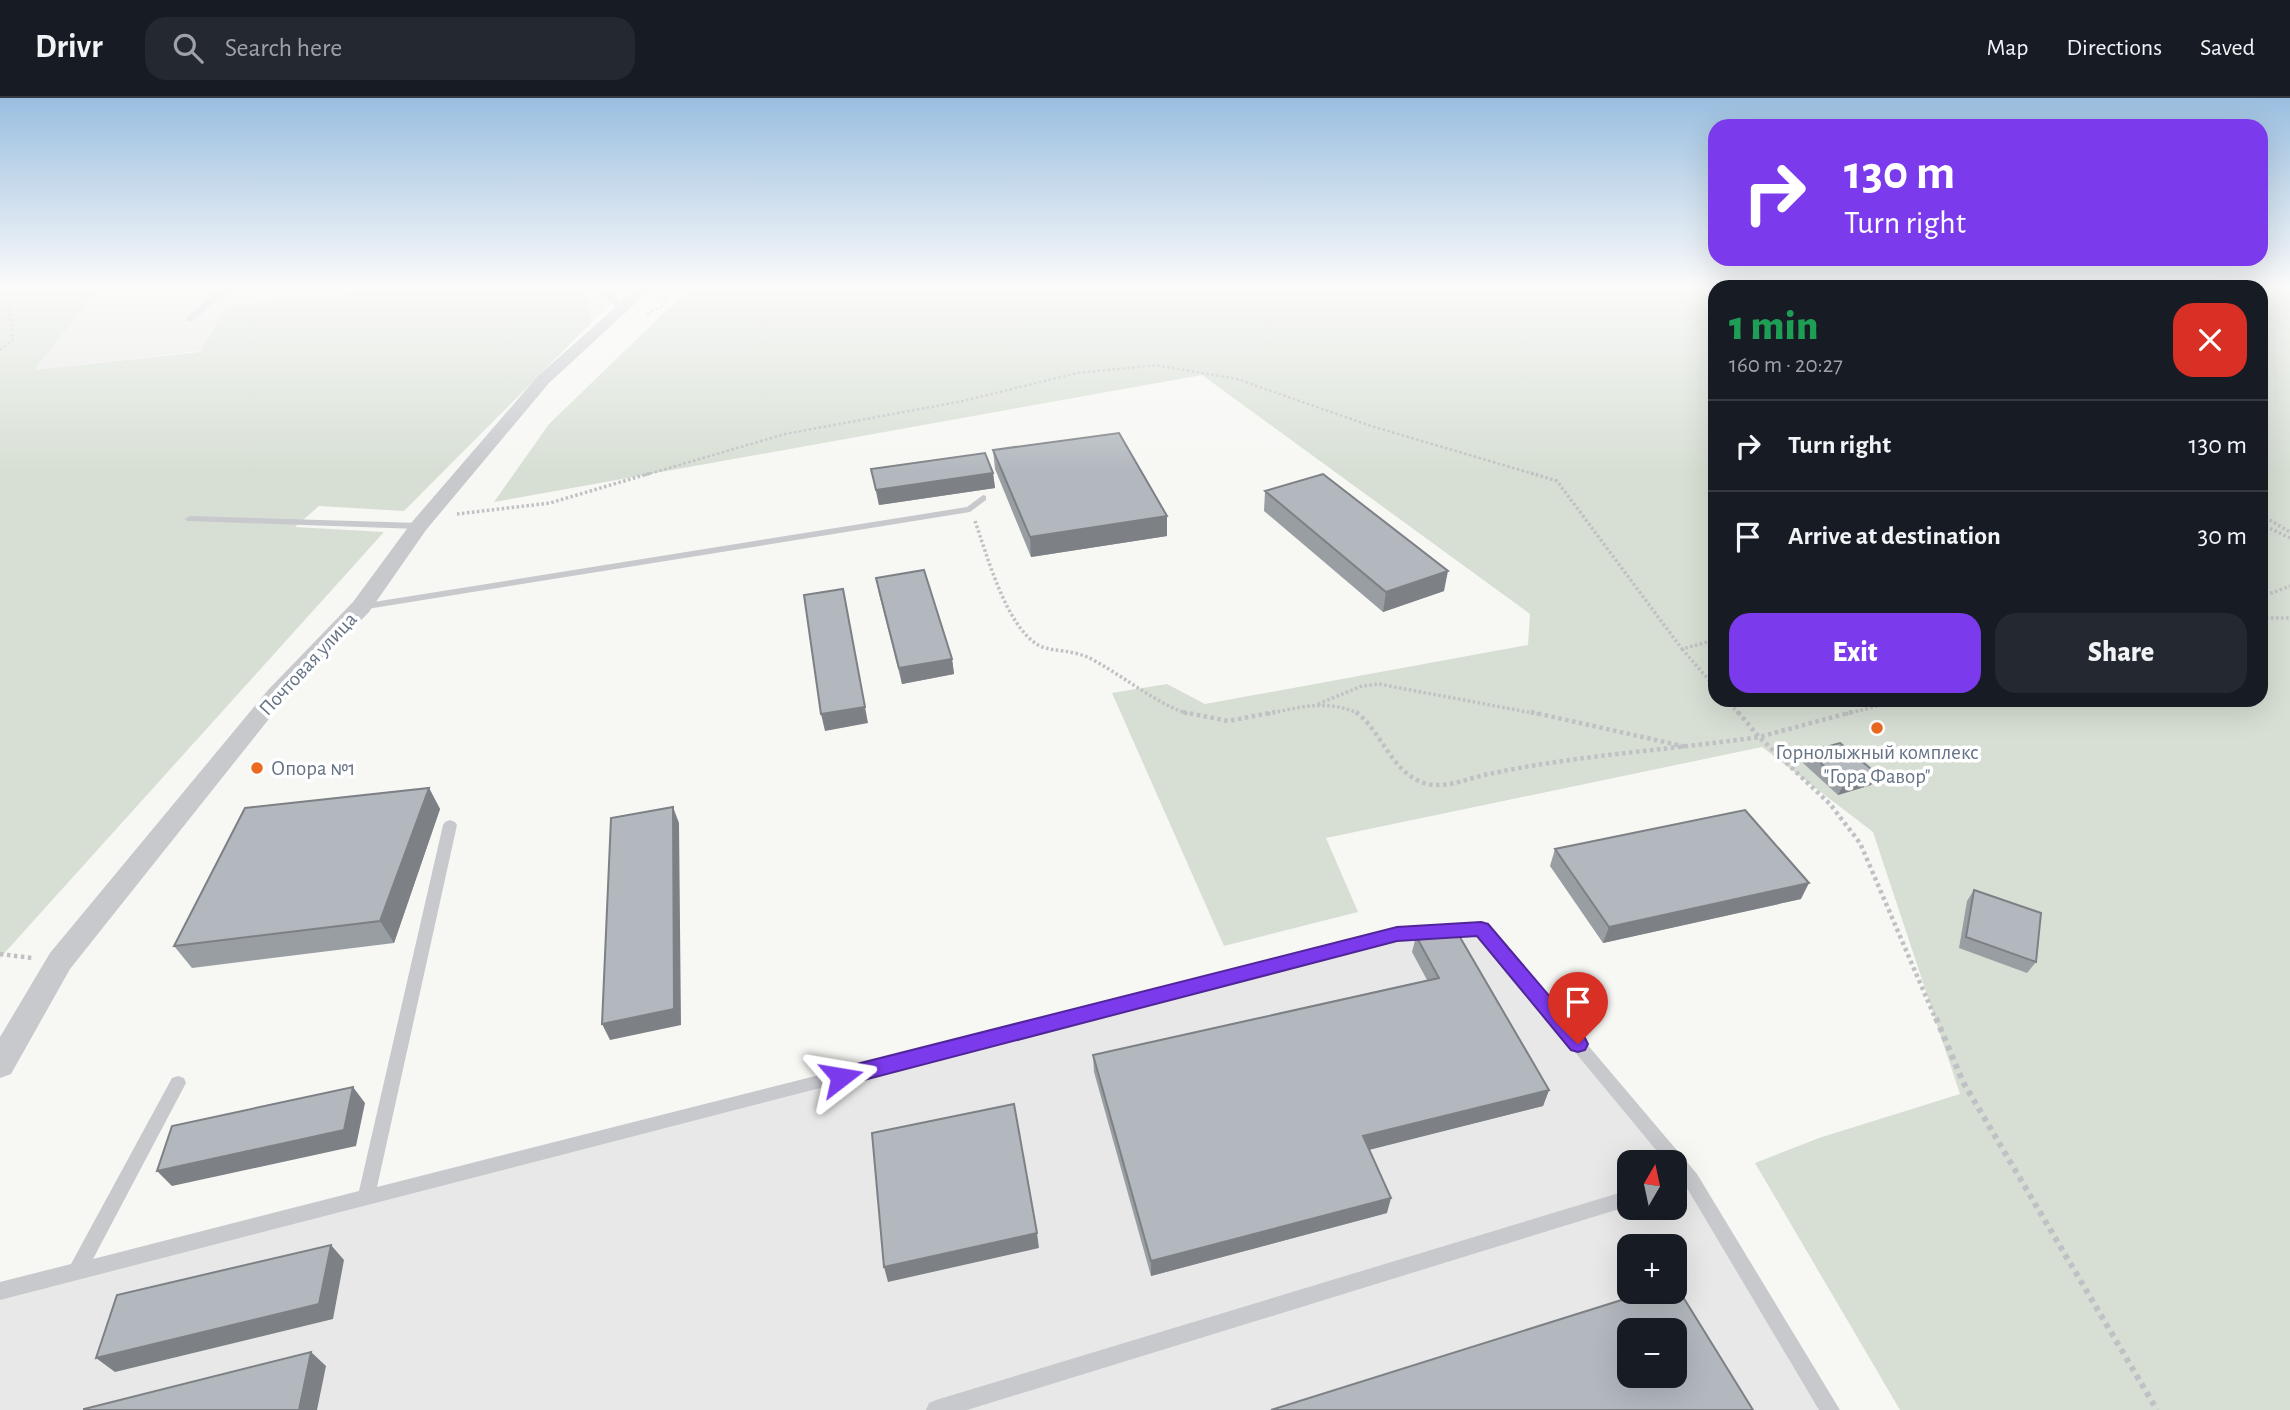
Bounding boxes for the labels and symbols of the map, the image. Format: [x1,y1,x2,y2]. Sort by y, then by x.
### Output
street label: Почтовая улица [255,608,361,720]
marker: Горнолыжный комплекс "Гора Фавор" [1869,720,1885,736]
place label: Горнолыжный комплекс "Гора Фавор" [1775,742,1979,787]
place label: Опора №1 [271,758,356,779]
marker: Опора №1 [249,760,265,776]
pin [1548,972,1608,1044]
position arrow [804,1040,878,1114]
north arrow [1617,1150,1687,1220]

